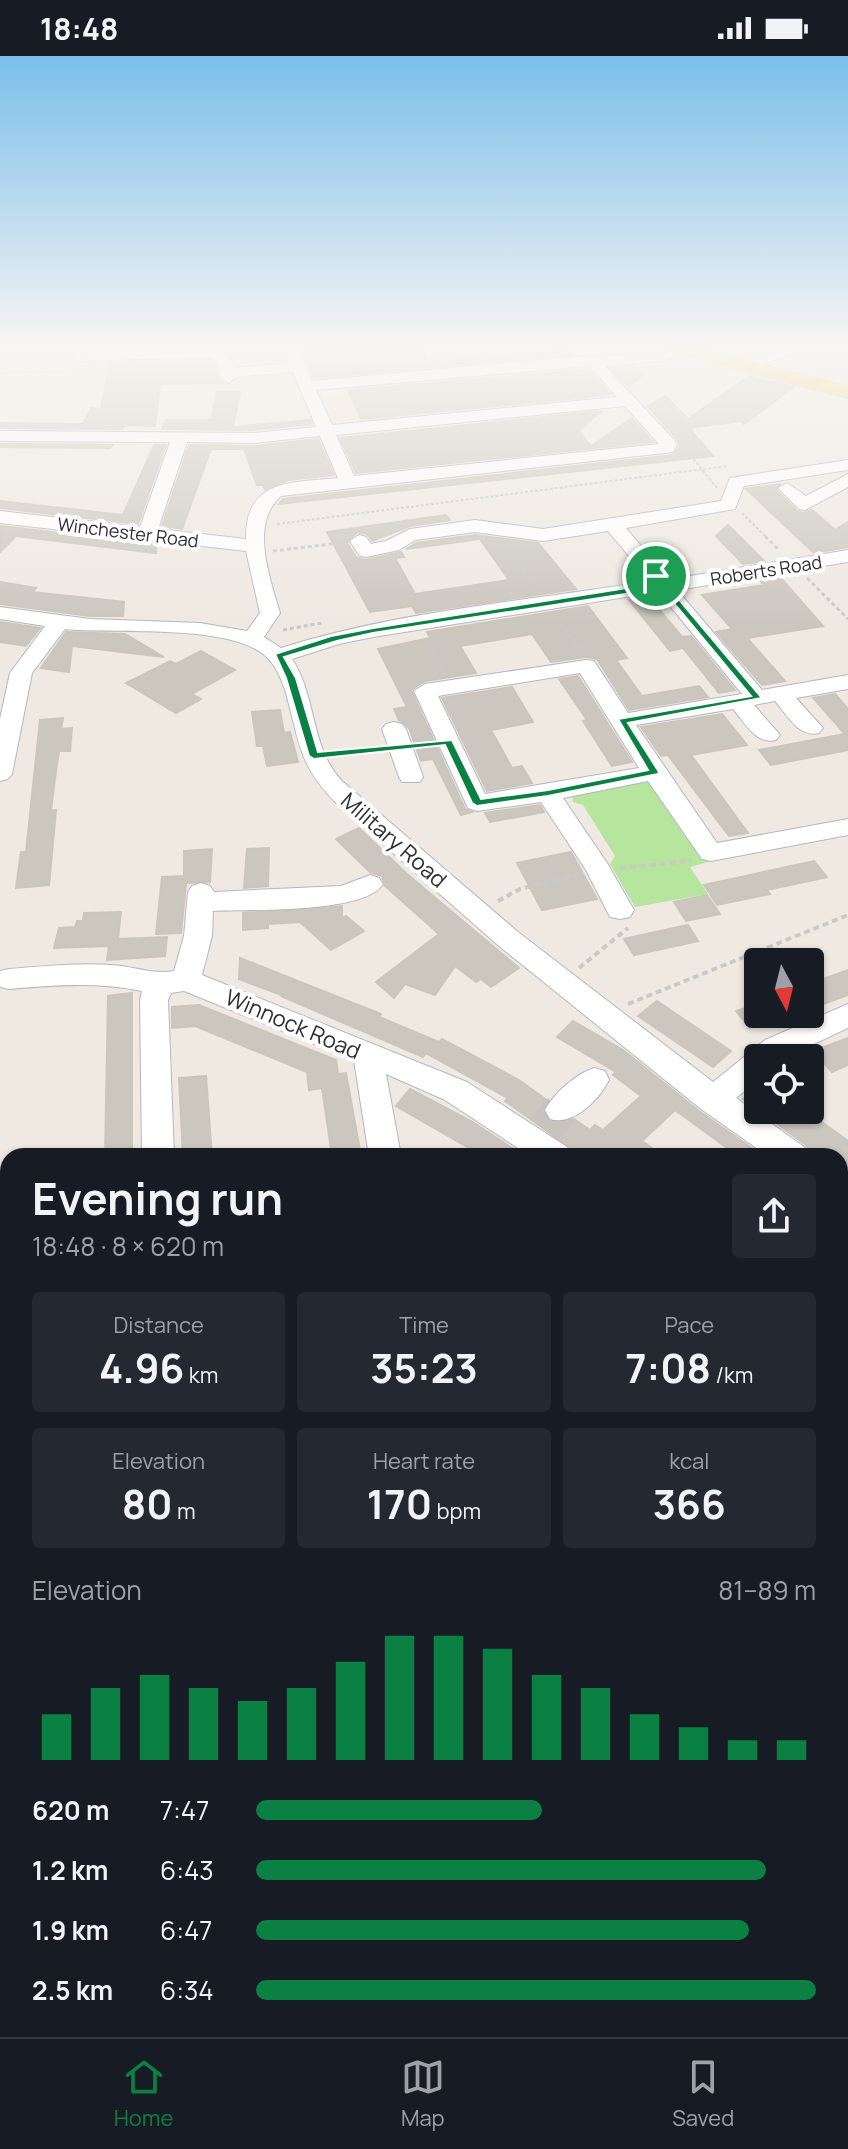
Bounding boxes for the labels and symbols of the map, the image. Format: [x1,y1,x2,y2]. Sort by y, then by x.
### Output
street label: Winchester Road [56,511,200,553]
pin [622,542,690,610]
street label: Roberts Road [709,549,823,591]
street label: Military Road [335,786,453,894]
north arrow [744,948,824,1028]
street label: Winnock Road [221,982,365,1066]

